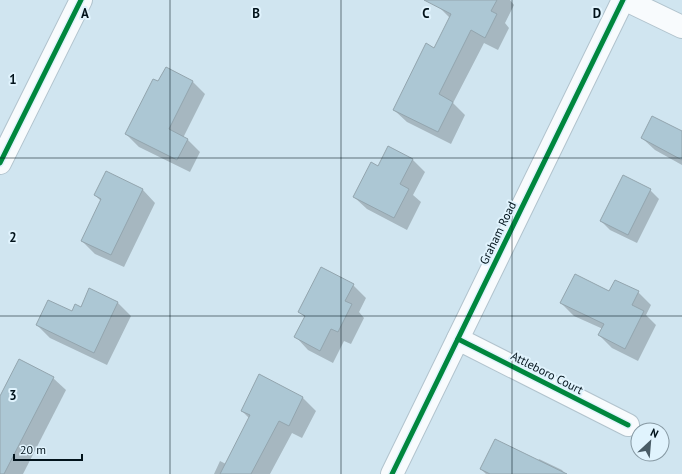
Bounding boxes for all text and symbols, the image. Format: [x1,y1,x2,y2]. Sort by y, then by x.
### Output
text: A [81,5,89,22]
text: B [252,5,260,22]
text: C [422,5,430,22]
text: D [593,5,601,22]
text: 1 [9,71,17,88]
street label: Graham Road [476,199,519,267]
text: 2 [9,229,17,246]
street label: Attleboro Court [509,348,586,397]
text: 3 [9,387,17,404]
north arrow [630,422,670,462]
text: N [648,425,661,441]
scale bar [14,436,82,462]
text: 20 m [20,442,46,457]

